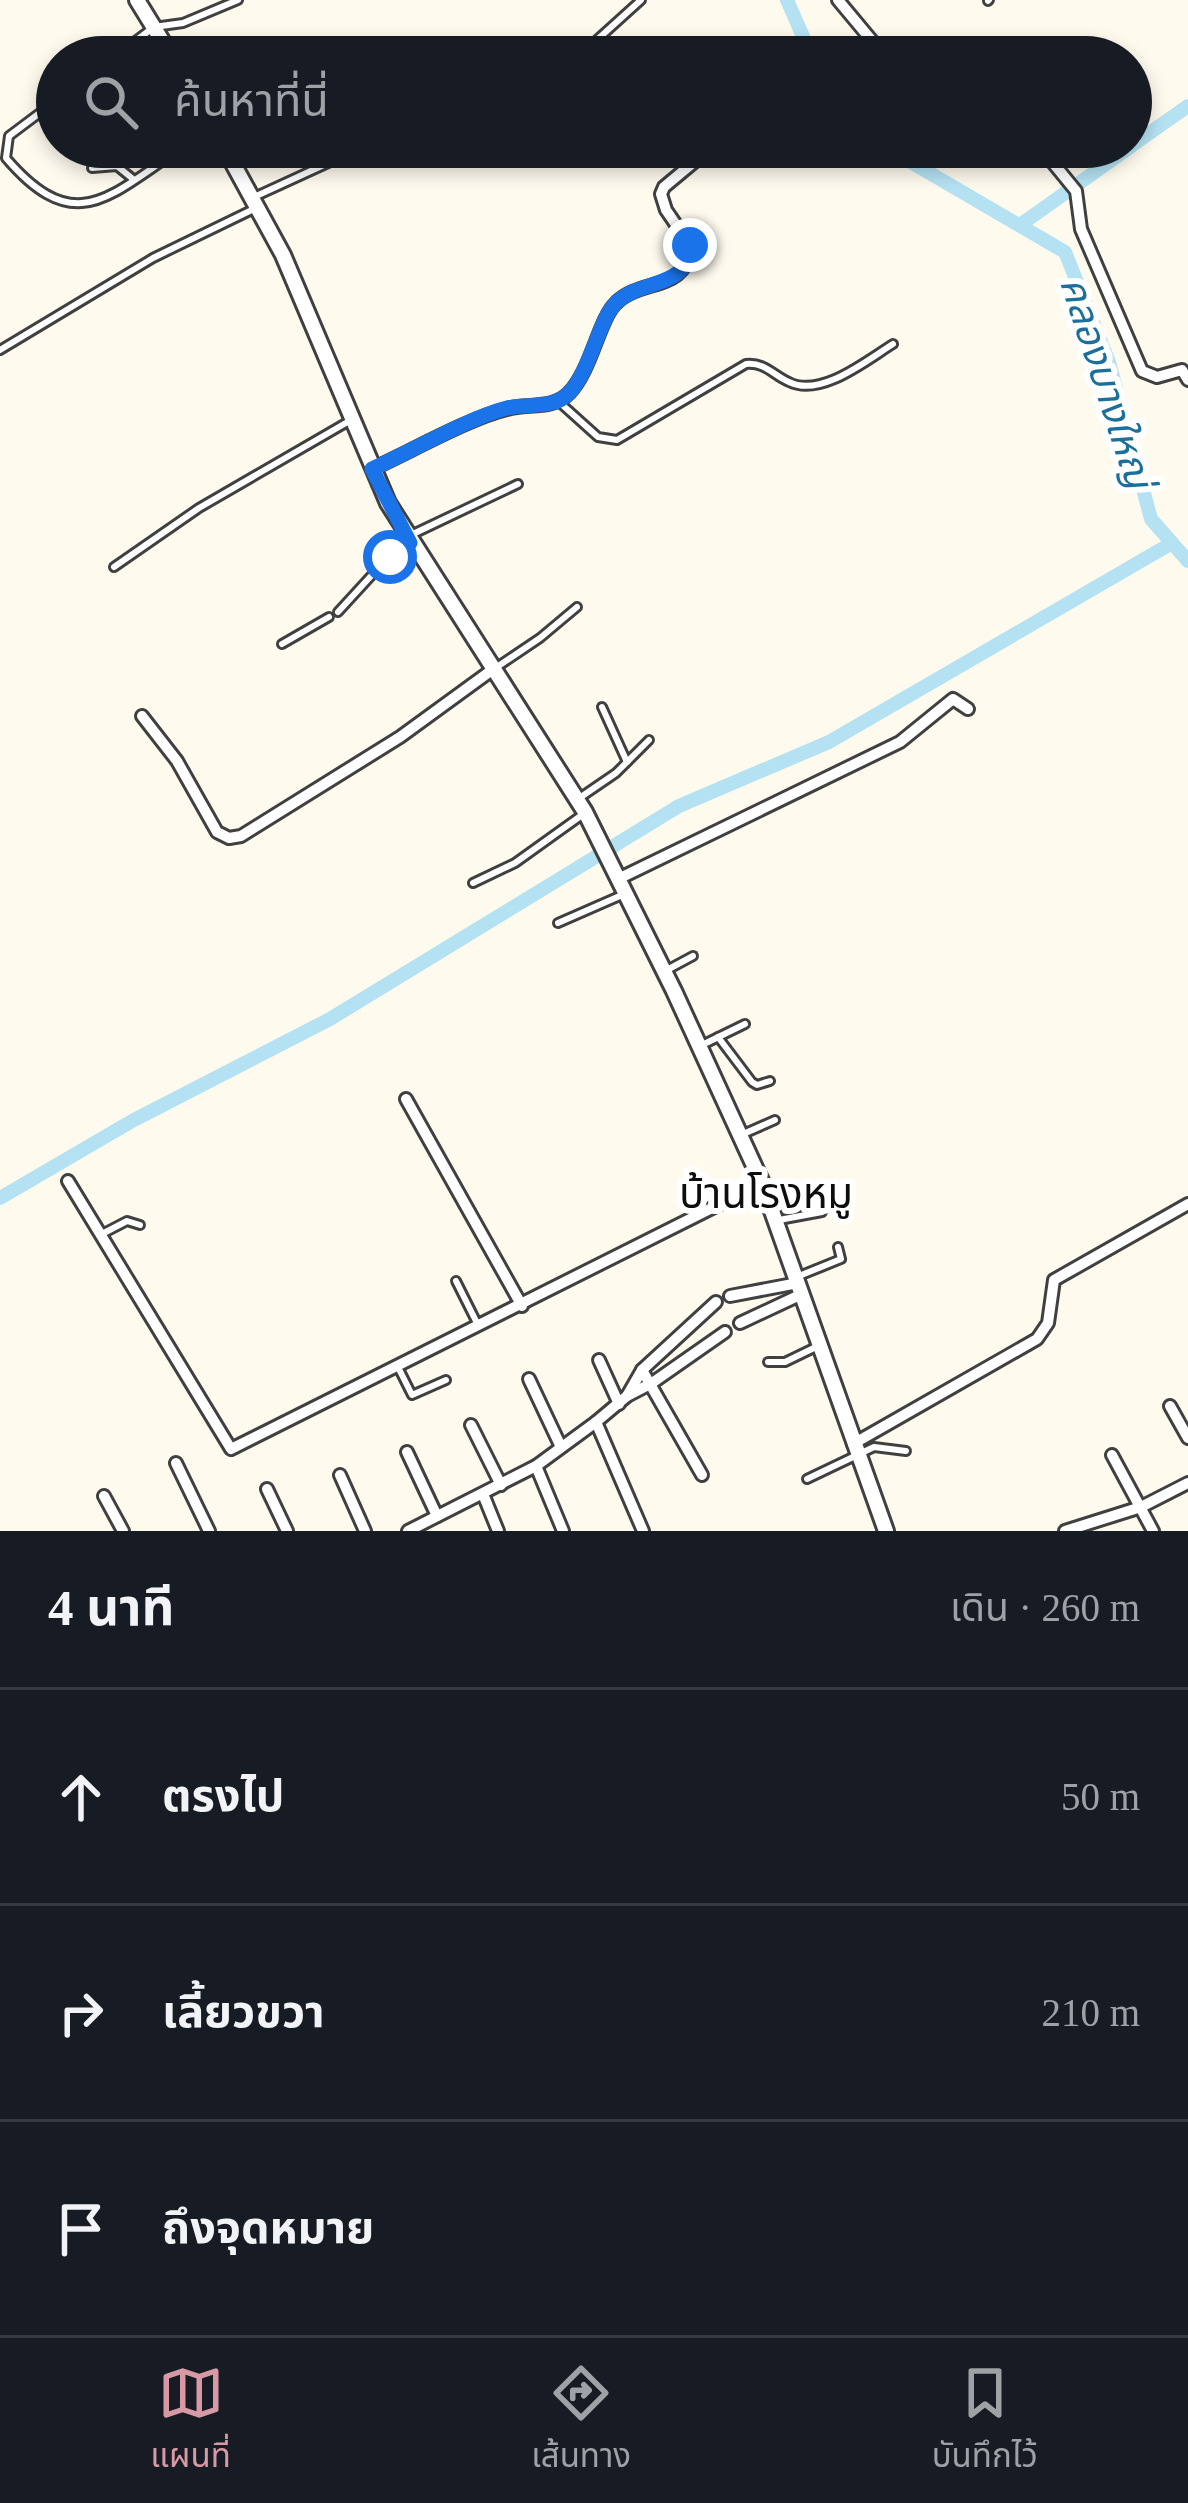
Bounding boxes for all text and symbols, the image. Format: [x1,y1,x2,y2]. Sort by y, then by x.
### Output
search box [36,36,1152,168]
icon: search [78,69,144,135]
text: ค้นหาที่นี่ [174,76,329,126]
route end [663,218,717,272]
water label: คลองบางใหญ่ [1052,271,1162,498]
route start [363,530,417,584]
district label: บ้านโรงหมู [679,1171,853,1219]
text: 4 นาที [48,1580,174,1636]
text: เดิน · 260 m [950,1586,1140,1629]
icon: ahead [48,1764,114,1830]
text: ตรงไป [162,1771,284,1821]
text: 50 m [1061,1775,1140,1818]
icon: right [48,1980,114,2046]
text: เลี้ยวขวา [162,1987,325,2037]
text: 210 m [1041,1991,1140,2034]
icon: arrive [48,2196,114,2262]
text: ถึงจุดหมาย [162,2203,374,2253]
tab: แผนที่ [150,2360,231,2482]
tab: เส้นทาง [531,2360,631,2482]
tab: บันทึกไว้ [932,2360,1038,2482]

